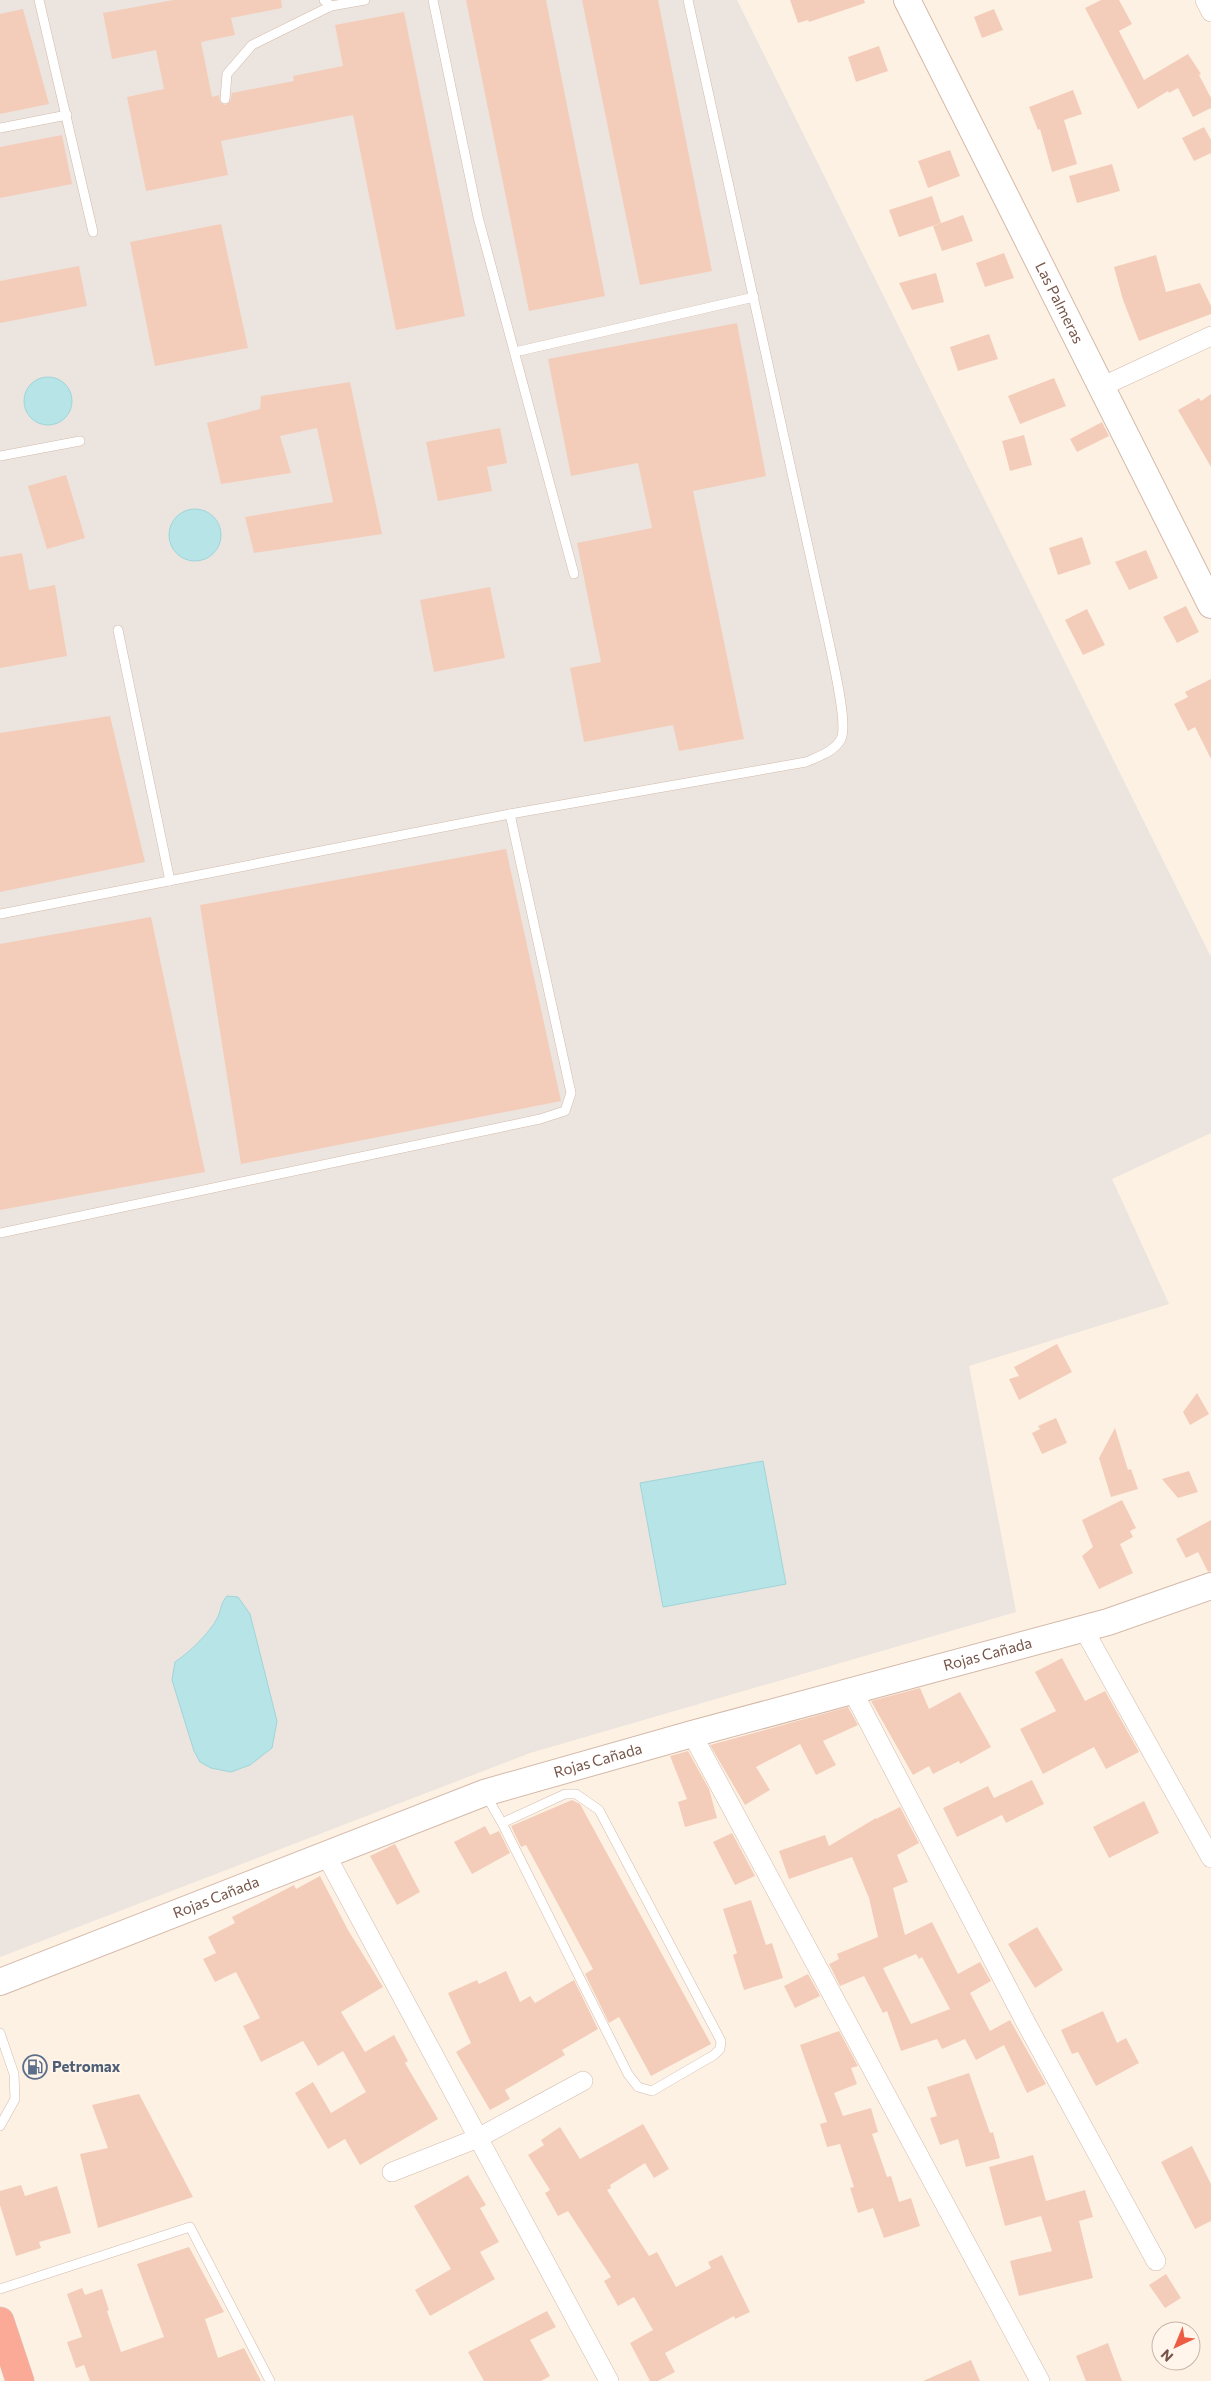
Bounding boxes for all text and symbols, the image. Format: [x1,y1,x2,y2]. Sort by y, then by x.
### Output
street label: Las Palmeras [1032,259,1088,346]
street label: Rojas Cañada [941,1633,1034,1674]
street label: Rojas Cañada [551,1739,644,1781]
street label: Rojas Cañada [170,1872,261,1922]
fuel station icon: Petromax [22,2054,48,2080]
place label: Petromax [52,2057,121,2075]
north arrow [1151,2321,1201,2371]
text: N [1157,2346,1176,2365]

